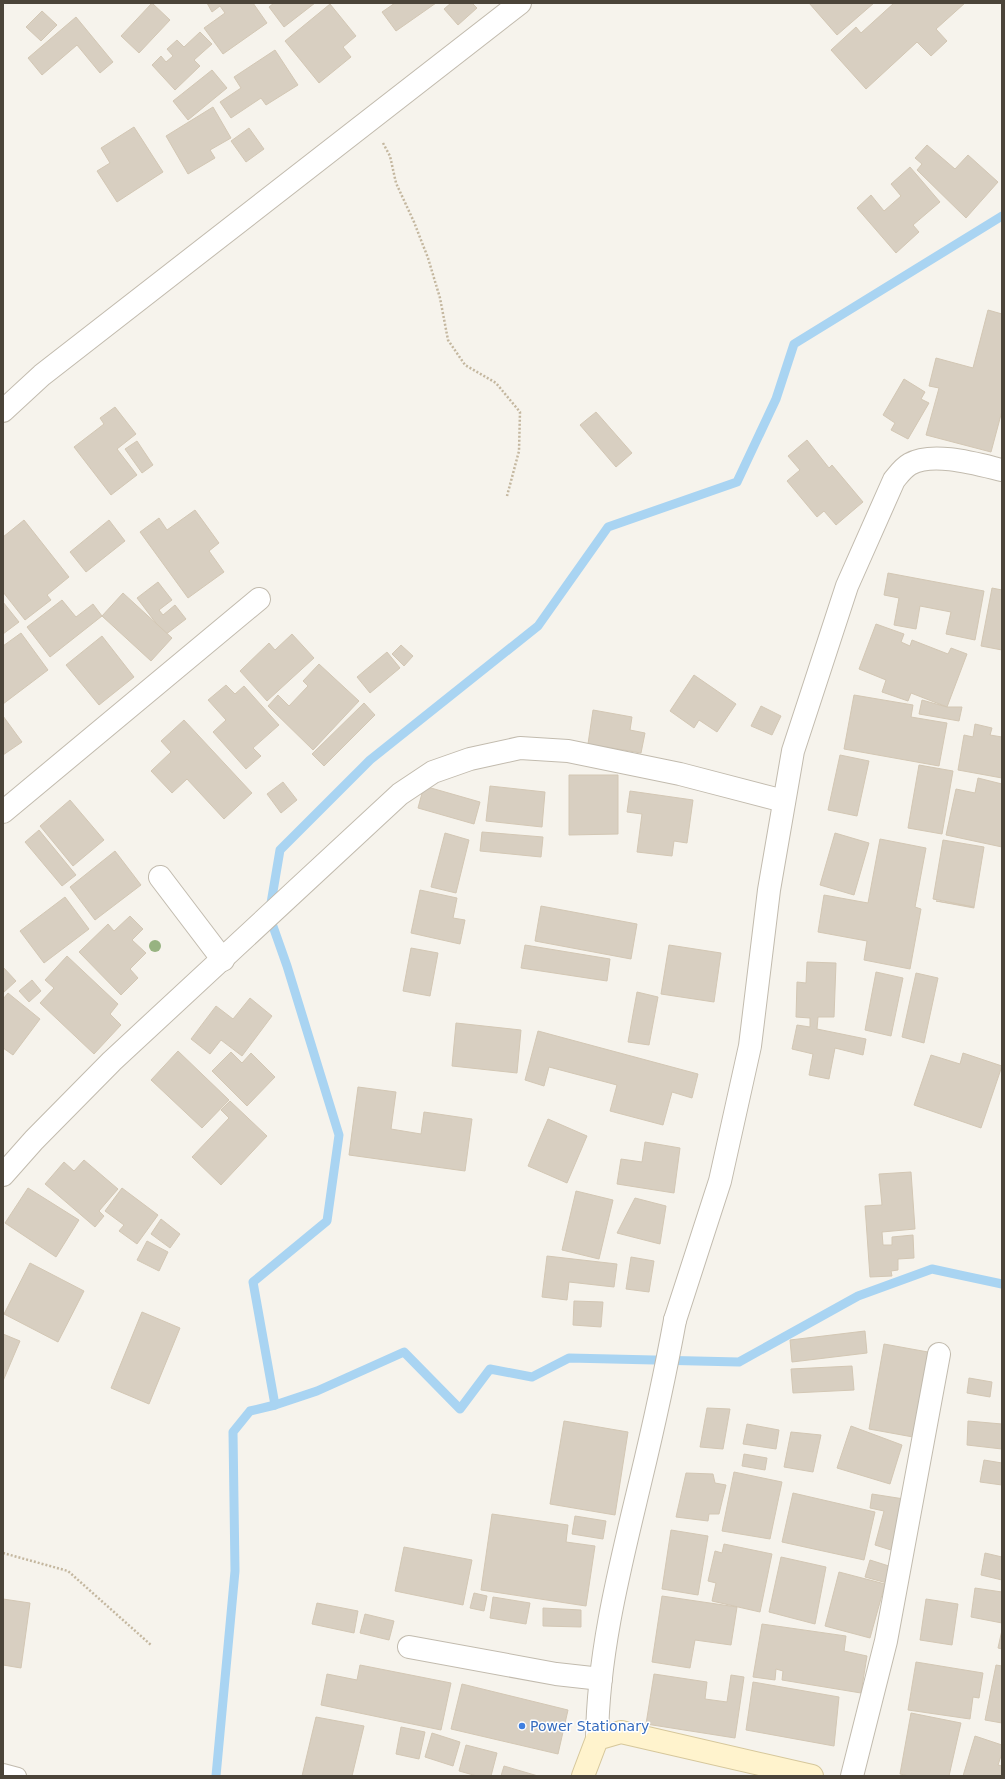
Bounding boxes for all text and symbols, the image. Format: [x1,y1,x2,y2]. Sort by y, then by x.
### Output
place label: Power Stationary [530,1718,649,1734]
marker: Power Stationary [517,1721,527,1731]

